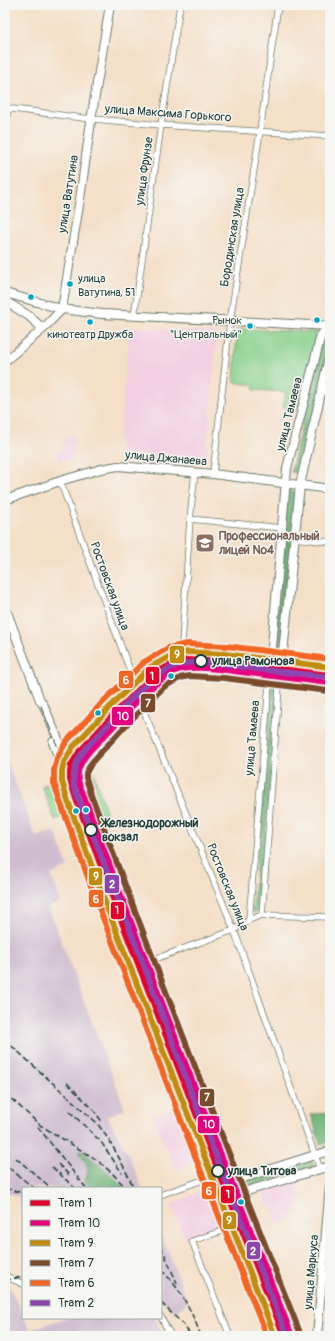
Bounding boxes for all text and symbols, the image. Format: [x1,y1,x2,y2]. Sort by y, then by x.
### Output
street label: улица Максима Горького [103,102,232,125]
street label: улица Фрунзе [132,136,157,207]
street label: улица Ватутина [55,154,82,235]
street label: Бородинская улица [217,186,248,288]
place label: улица Ватутина, 51 [77,272,135,299]
marker: улица Ватутина, 51 [65,279,75,289]
unlabelled marker [26,292,36,302]
place label: Рынок "Центральный" [170,314,242,341]
unlabelled marker [312,315,322,325]
marker: кинотеатр Дружба [85,317,95,327]
marker: Рынок "Центральный" [245,321,255,331]
place label: кинотеатр Дружба [47,328,133,341]
street label: улица Тамаева [273,375,306,454]
street label: улица Джанаева [124,447,208,470]
place label: Профессиональный лицей №4 [218,529,320,558]
school or university icon: Профессиональный лицей №4 [194,532,216,554]
street label: Ростовская улица [87,540,133,633]
line badge: 9 [169,645,185,664]
text: 9 [174,648,180,661]
marker: улица Рамонова [194,654,208,668]
place label: улица Рамонова [211,654,295,669]
line badge: 1 [145,666,160,685]
line badge: 6 [118,670,134,689]
text: 1 [150,670,154,683]
unlabelled marker [166,671,176,681]
text: 6 [123,674,130,687]
line badge: 7 [140,693,156,713]
text: 7 [145,697,151,710]
street label: улица Тамаева [242,699,263,777]
line badge: 10 [111,706,134,726]
unlabelled marker [93,708,103,718]
text: 10 [117,710,129,723]
unlabelled marker [81,805,91,815]
unlabelled marker [71,806,81,816]
place label: Железнодорожный вокзал [100,816,199,845]
marker: Железнодорожный вокзал [84,823,98,837]
street label: Ростовская улица [203,841,252,933]
line badge: 9 [88,867,103,886]
text: 9 [93,870,99,883]
line badge: 2 [104,874,120,894]
text: 2 [109,878,115,891]
line badge: 6 [88,889,104,908]
text: 6 [93,893,100,906]
line badge: 1 [110,901,125,920]
text: 1 [115,904,119,917]
line badge: 7 [199,1088,215,1107]
text: 7 [204,1091,210,1104]
line badge: 10 [197,1115,220,1134]
text: 10 [203,1118,215,1131]
marker: улица Титова [211,1164,225,1178]
place label: улица Титова [227,1164,297,1179]
line badge: 6 [201,1181,217,1200]
text: 6 [206,1185,213,1198]
line badge: 1 [220,1185,235,1204]
legend [22,1187,162,1319]
text: 1 [226,1188,230,1201]
text: Tram 1 [58,1196,92,1211]
unlabelled marker [236,1197,246,1207]
line badge: 9 [222,1211,237,1230]
text: 9 [226,1214,232,1227]
text: Tram 10 [58,1216,100,1231]
street label: улица Маркуса [301,1233,322,1311]
text: Tram 9 [58,1236,94,1251]
line badge: 2 [246,1241,261,1260]
text: 2 [250,1245,256,1258]
text: Tram 7 [58,1256,94,1271]
text: Tram 6 [58,1276,94,1291]
text: Tram 2 [58,1296,94,1311]

